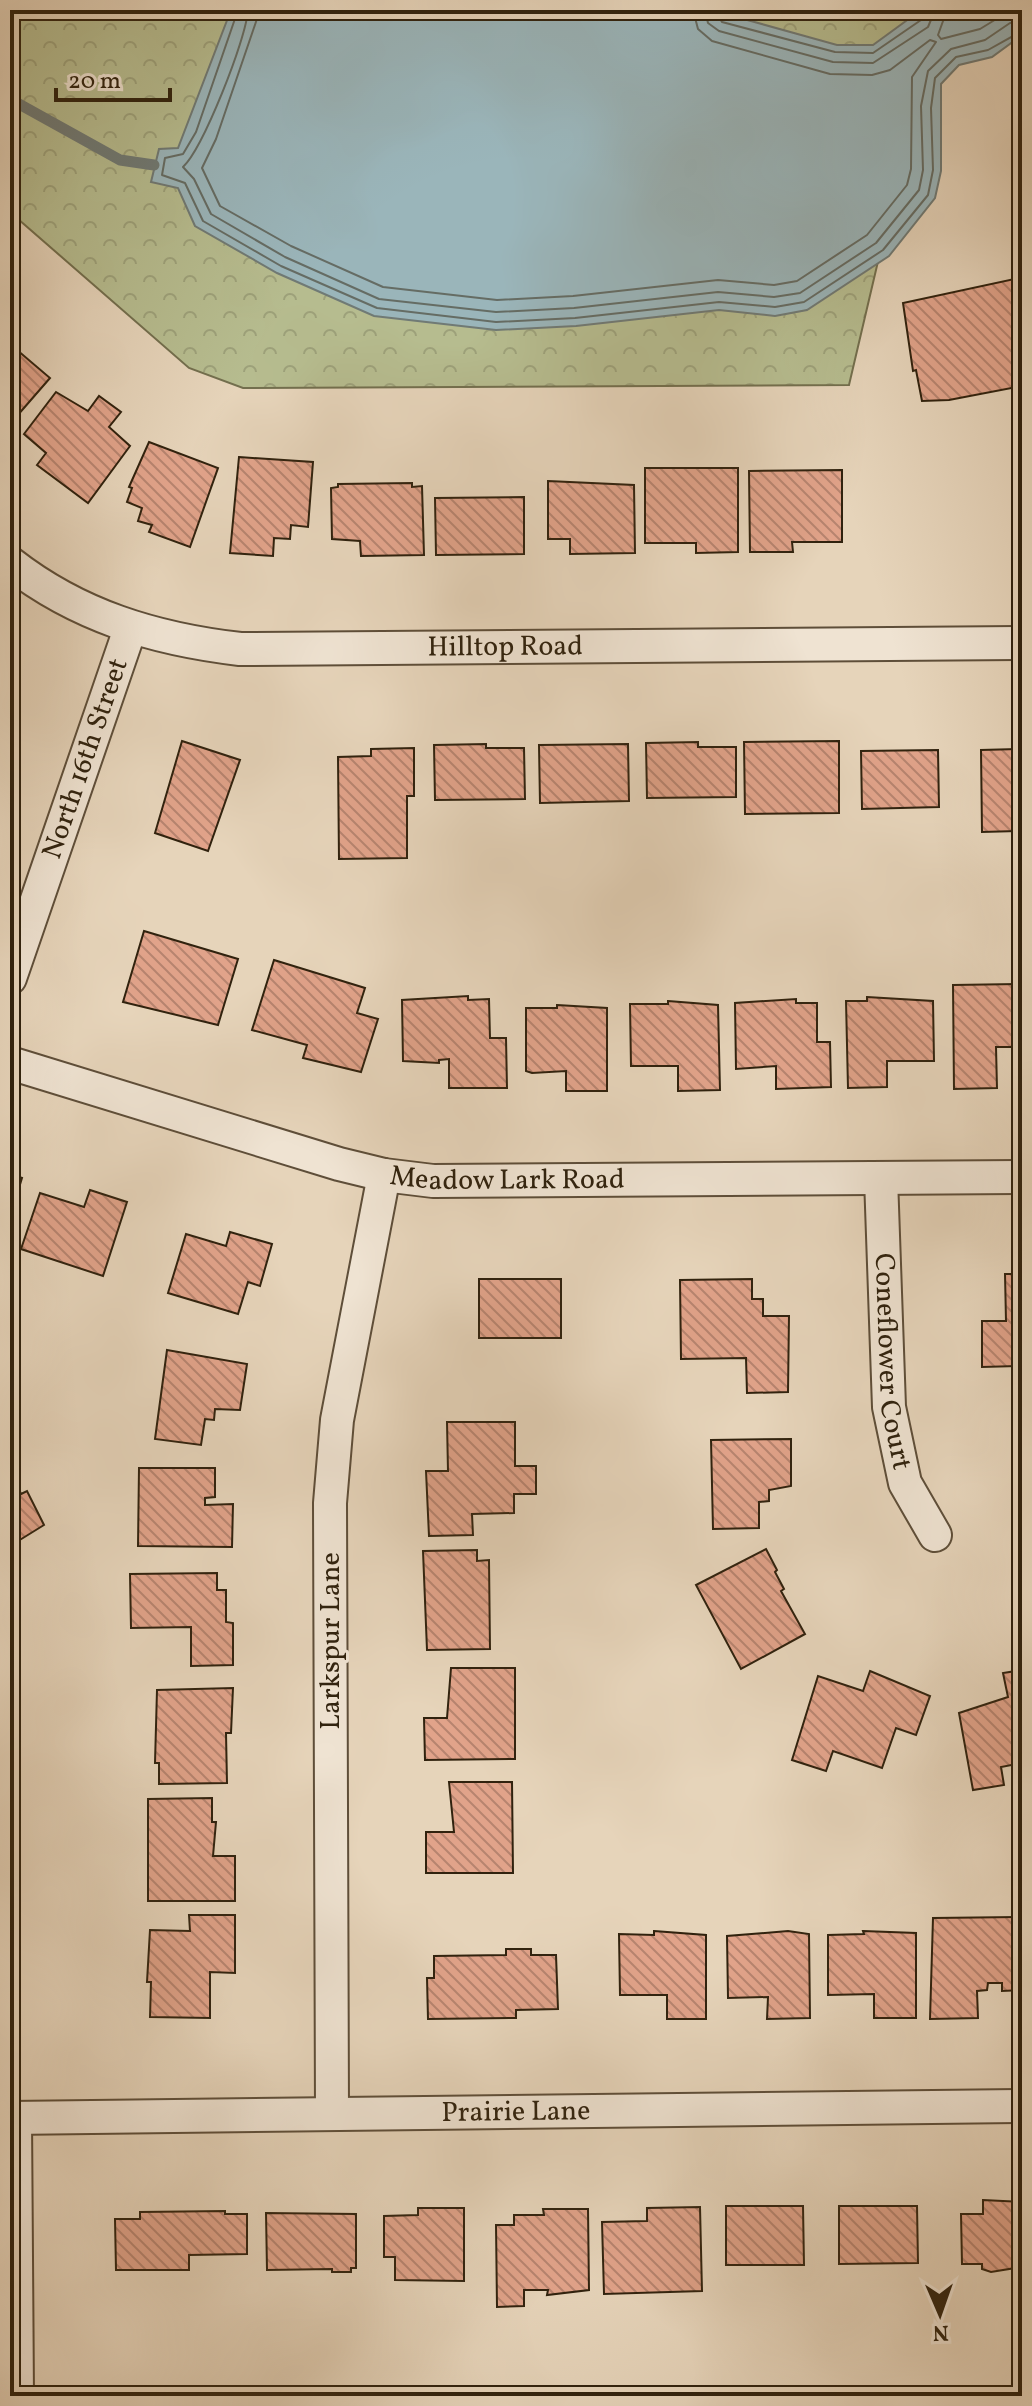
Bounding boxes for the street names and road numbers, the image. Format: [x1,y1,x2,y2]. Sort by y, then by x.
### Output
street label: Hilltop Road [427,627,583,667]
street label: North 16th Street [33,653,138,864]
street label: Meadow Lark Road [388,1156,625,1201]
street label: Coneflower Court [864,1252,921,1473]
street label: Larkspur Lane [312,1552,351,1730]
street label: Prairie Lane [441,2092,591,2132]

